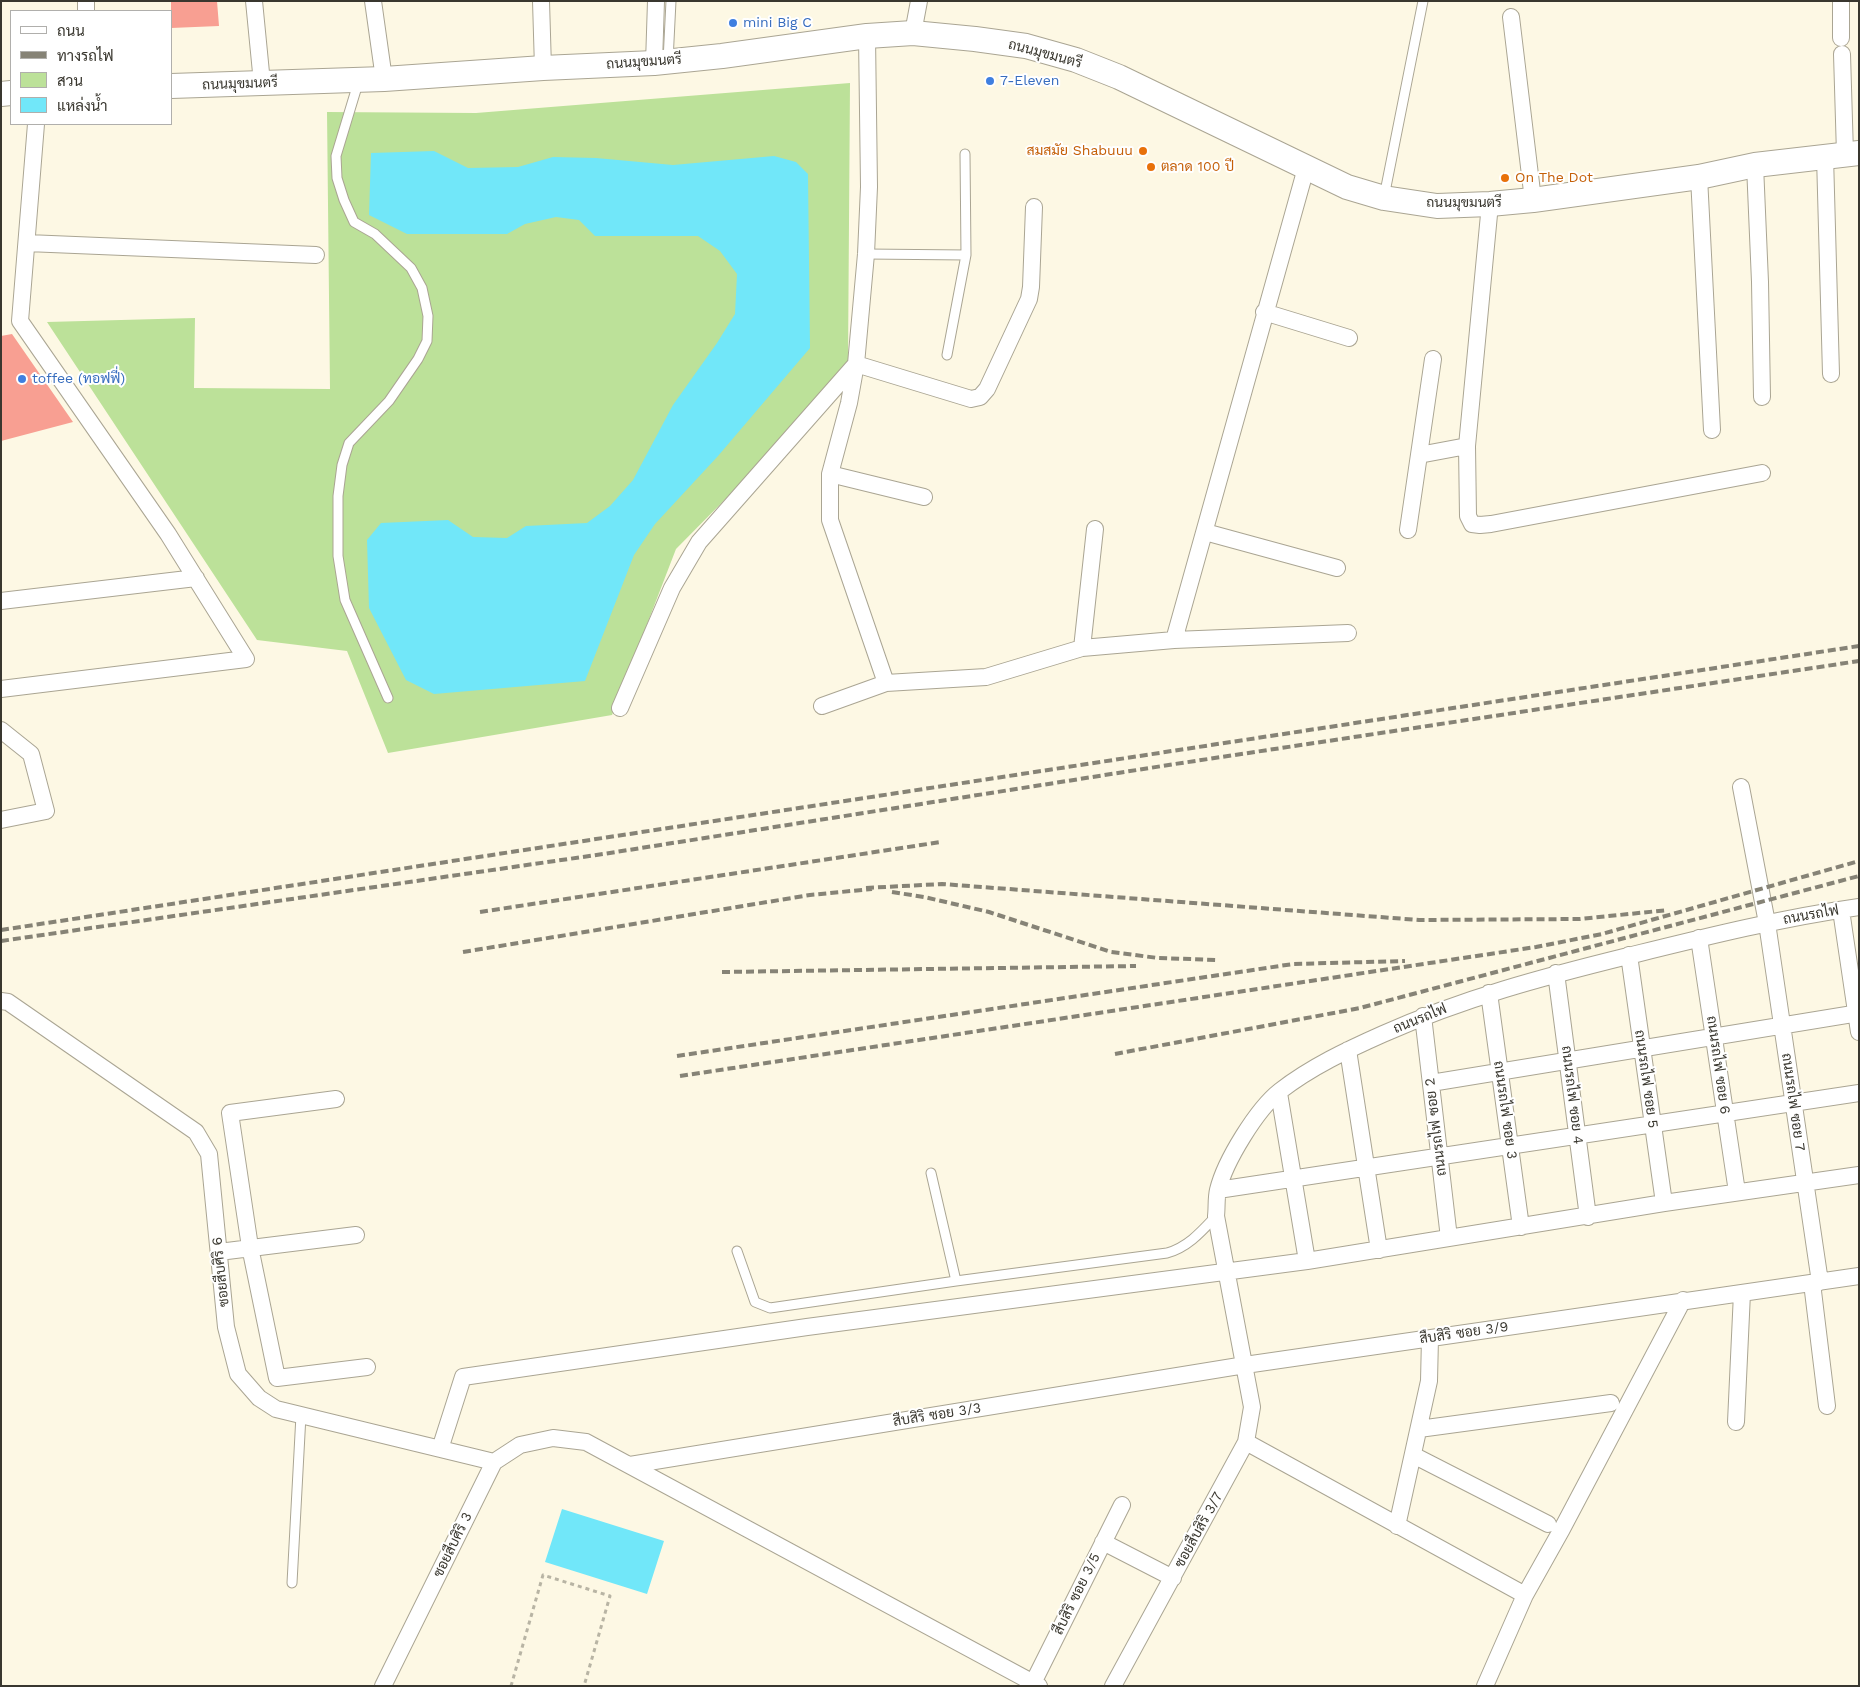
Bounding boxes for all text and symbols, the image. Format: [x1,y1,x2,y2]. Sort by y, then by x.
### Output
legend [10,10,172,125]
place label: mini Big C [743,15,812,31]
marker: mini Big C [727,17,739,29]
text: ถนน [57,22,85,40]
street label: ถนนมุขมนตรี [1006,36,1084,72]
text: ทางรถไฟ [57,47,114,65]
street label: ถนนมุขมนตรี [606,51,682,73]
text: สวน [57,72,83,90]
place label: 7-Eleven [1000,73,1059,89]
street label: ถนนมุขมนตรี [202,74,278,94]
marker: 7-Eleven [984,75,996,87]
text: แหล่งน้ำ [57,97,108,115]
place label: สมสมัย Shabuuu [1027,143,1133,159]
marker: สมสมัย Shabuuu [1137,145,1149,157]
place label: ตลาด 100 ปี [1161,159,1234,175]
marker: ตลาด 100 ปี [1145,161,1157,173]
place label: On The Dot [1515,170,1593,186]
marker: On The Dot [1499,172,1511,184]
street label: ถนนมุขมนตรี [1426,195,1502,211]
place label: toffee (ทอฟฟี่) [32,371,125,387]
marker: toffee (ทอฟฟี่) [16,373,28,385]
street label: ถนนรถไฟ [1782,902,1840,928]
street label: ถนนรถไฟ [1391,1001,1449,1037]
street label: ถนนรถไฟ ซอย 6 [1703,1015,1733,1115]
street label: ถนนรถไฟ ซอย 5 [1631,1029,1661,1129]
street label: ถนนรถไฟ ซอย 4 [1558,1045,1586,1145]
street label: ถนนรถไฟ ซอย 7 [1778,1052,1808,1152]
street label: ถนนรถไฟ ซอย 3 [1490,1060,1520,1160]
street label: ถนนรถไฟ ซอย 2 [1422,1077,1450,1177]
street label: ซอยสืบศิริ 6 [209,1236,233,1308]
street label: สืบสิริ ซอย 3/9 [1419,1318,1509,1348]
street label: สืบสิริ ซอย 3/3 [892,1400,982,1430]
street label: ซอยสืบสิริ 3/7 [1171,1489,1227,1571]
street label: ซอยสืบศิริ 3 [430,1510,476,1580]
street label: สืบสิริ ซอย 3/5 [1050,1550,1104,1638]

